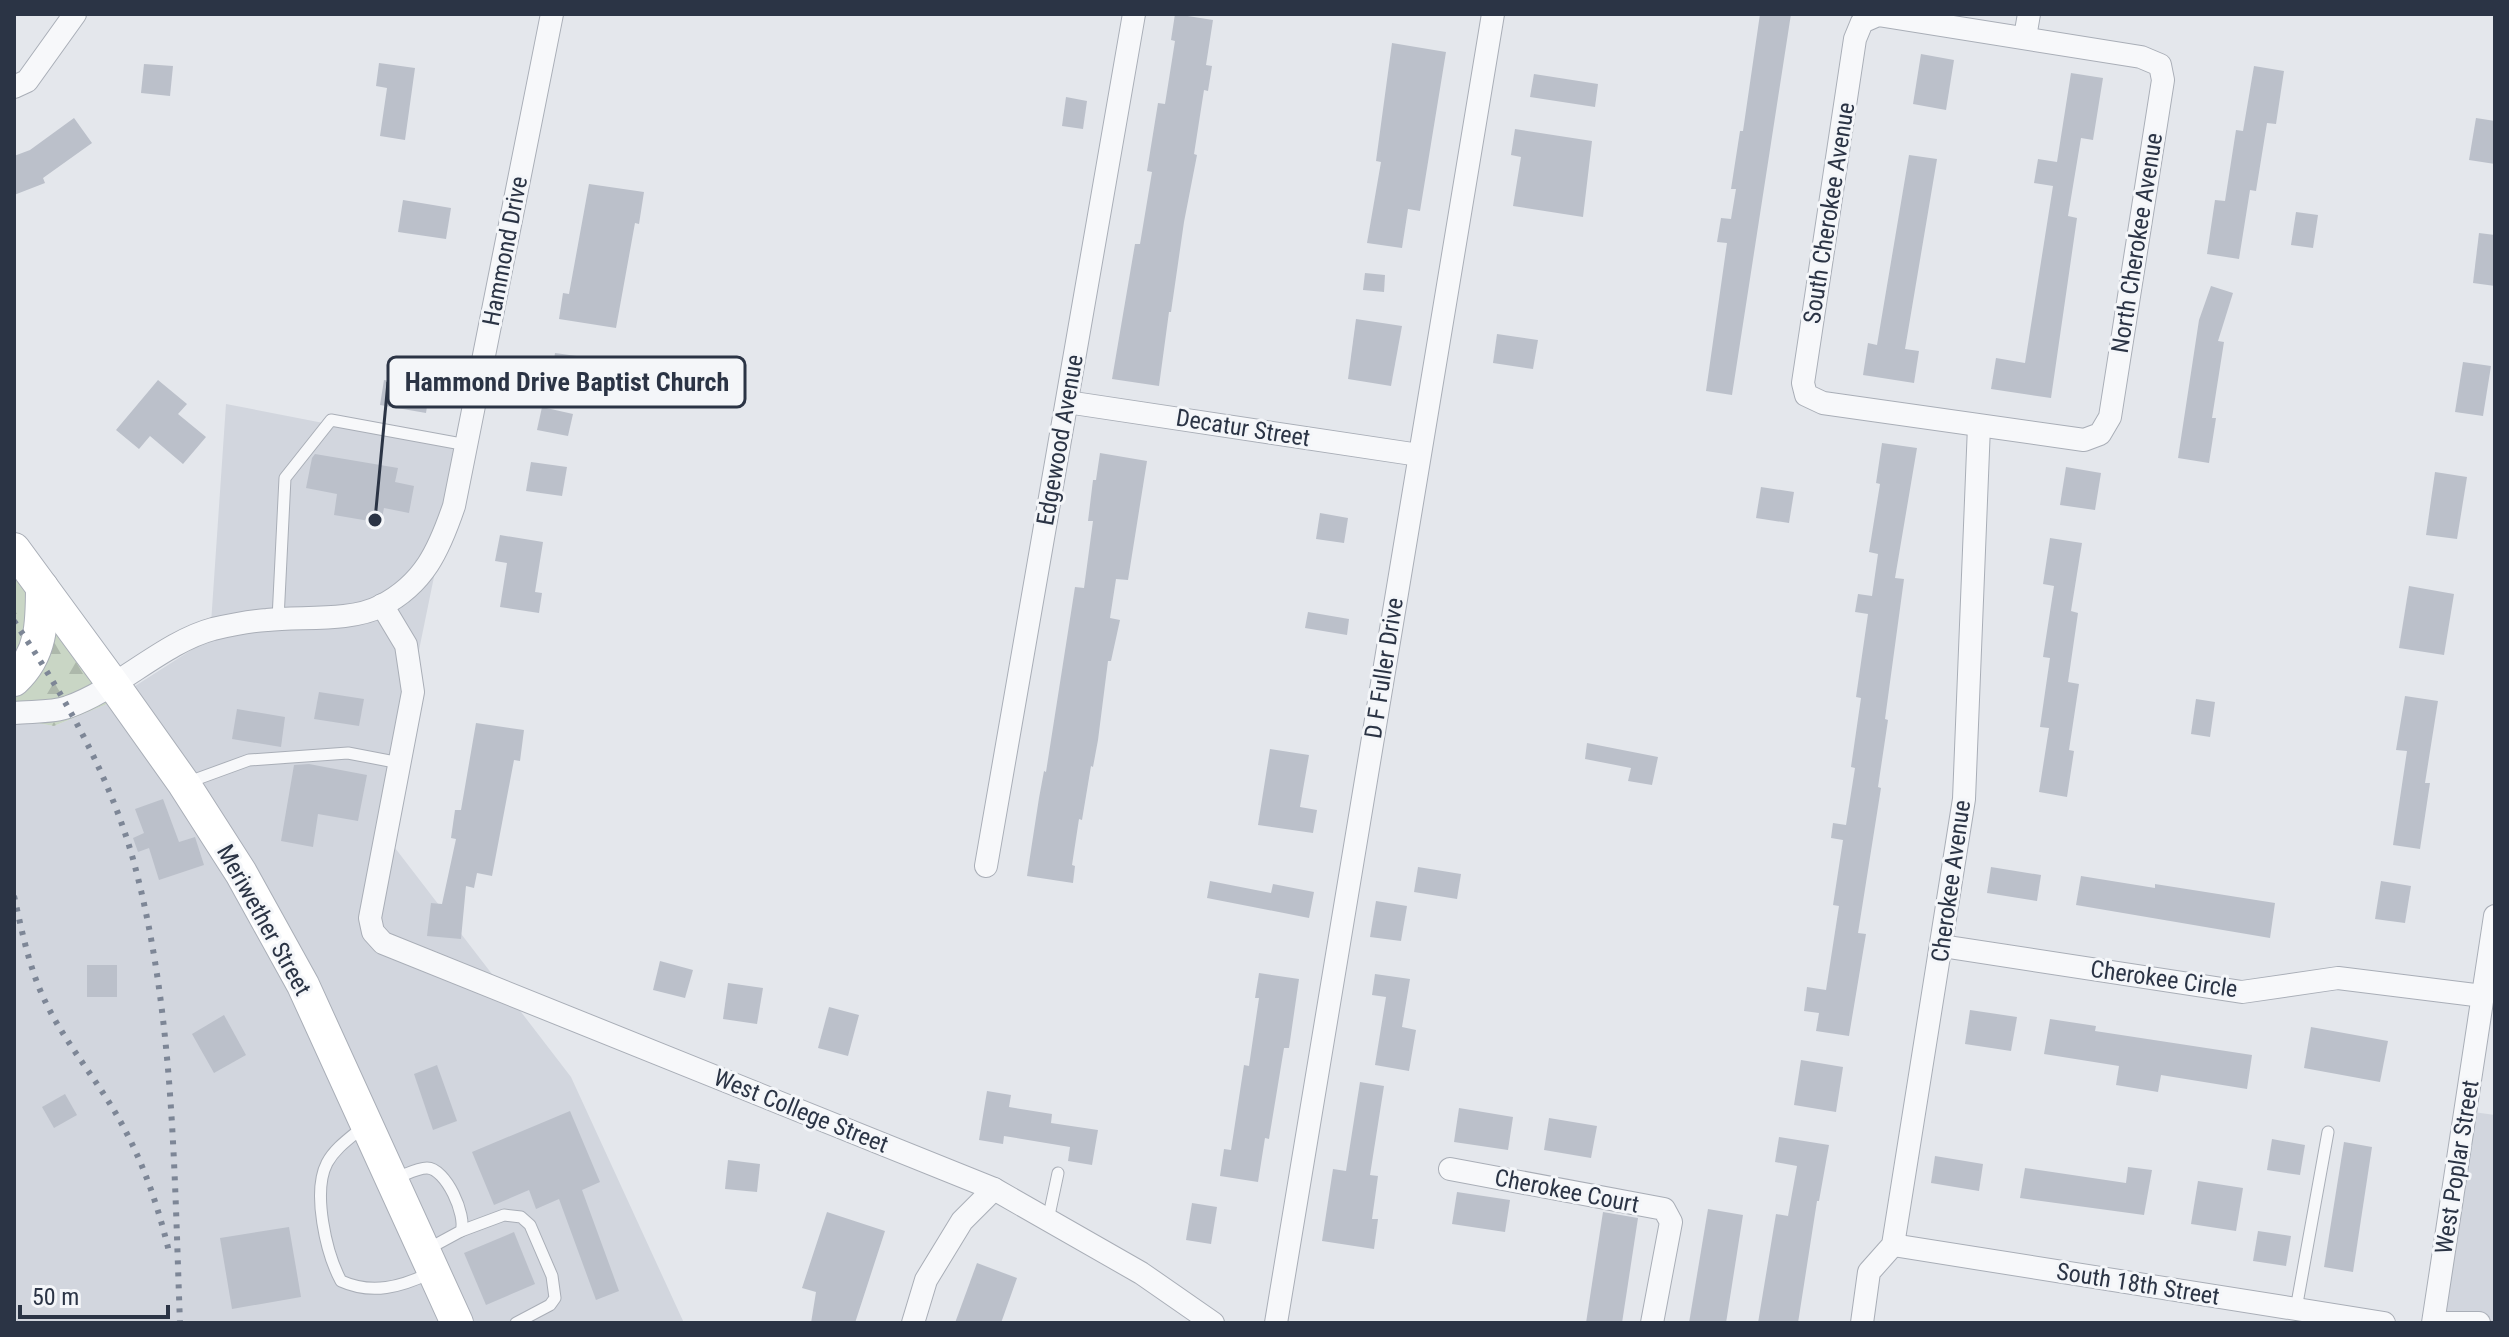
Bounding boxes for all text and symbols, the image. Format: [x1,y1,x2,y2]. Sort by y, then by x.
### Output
street label: South Cherokee Avenue [1798,100,1860,326]
street label: North Cherokee Avenue [2106,131,2168,355]
street label: Hammond Drive [477,174,533,328]
street label: Edgewood Avenue [1031,352,1089,528]
callout: Hammond Drive Baptist Church [388,357,745,407]
text: Hammond Drive Baptist Church [405,367,729,397]
street label: Decatur Street [1174,404,1312,452]
street label: D F Fuller Drive [1359,596,1409,740]
street label: Cherokee Avenue [1926,798,1976,964]
street label: Meriwether Street [211,840,317,1000]
street label: Cherokee Circle [2089,955,2239,1003]
street label: West College Street [710,1063,892,1159]
street label: West Poplar Street [2429,1078,2485,1256]
street label: Cherokee Court [1492,1163,1642,1219]
street label: South 18th Street [2055,1257,2221,1311]
scale bar [20,1269,168,1319]
text: 50 m [32,1283,79,1311]

